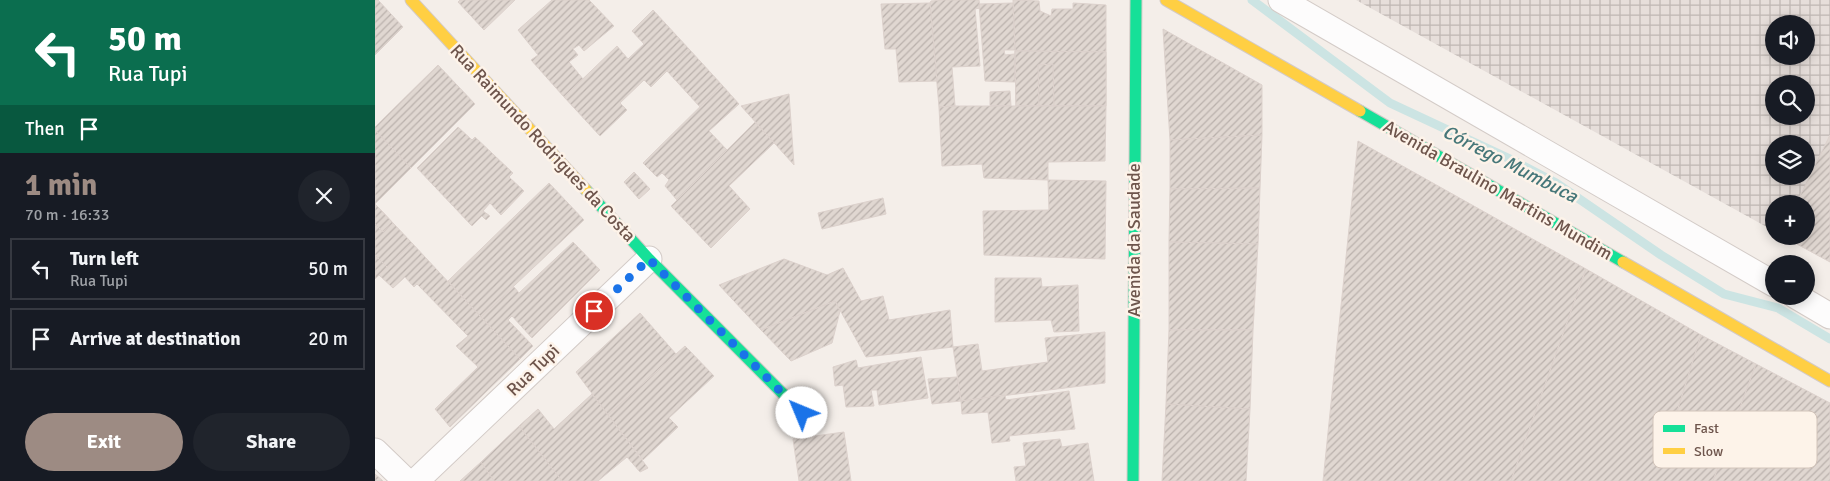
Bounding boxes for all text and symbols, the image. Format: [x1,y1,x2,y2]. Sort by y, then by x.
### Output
map controls [1765,15,1815,305]
button: sound [1765,15,1815,65]
text: 50 m [108,17,182,60]
icon: left [25,20,90,85]
street label: Rua Raimundo Rodrigues da Costa [445,40,641,246]
text: Rua Tupi [108,60,187,87]
button: search [1765,75,1815,125]
icon: arrive [75,115,103,143]
street label: Avenida Braulino Martins Mundim [1380,115,1616,265]
text: Then [25,117,65,141]
water label: Córrego Mumbuca [1438,120,1583,209]
button: layers [1765,135,1815,185]
street label: Avenida da Saudade [1123,163,1145,317]
text: 1 min [25,167,97,204]
button: close [298,170,350,222]
button: + [1765,195,1815,245]
text: 70 m · 16:33 [25,205,109,225]
text: Turn left [70,247,139,271]
icon: left [27,255,55,283]
button: − [1765,255,1815,305]
text: 50 m [308,257,348,281]
text: Rua Tupi [70,271,128,291]
pin [573,290,615,332]
icon: arrive [580,297,608,325]
icon: arrive [27,325,55,353]
text: Arrive at destination [70,327,241,351]
text: 20 m [308,327,348,351]
street label: Rua Tupi [502,340,564,400]
position arrow [775,386,827,438]
legend [1653,411,1817,468]
button: Exit [25,413,183,471]
button: Share [193,413,350,471]
text: Fast [1694,420,1719,437]
text: Slow [1694,443,1723,460]

